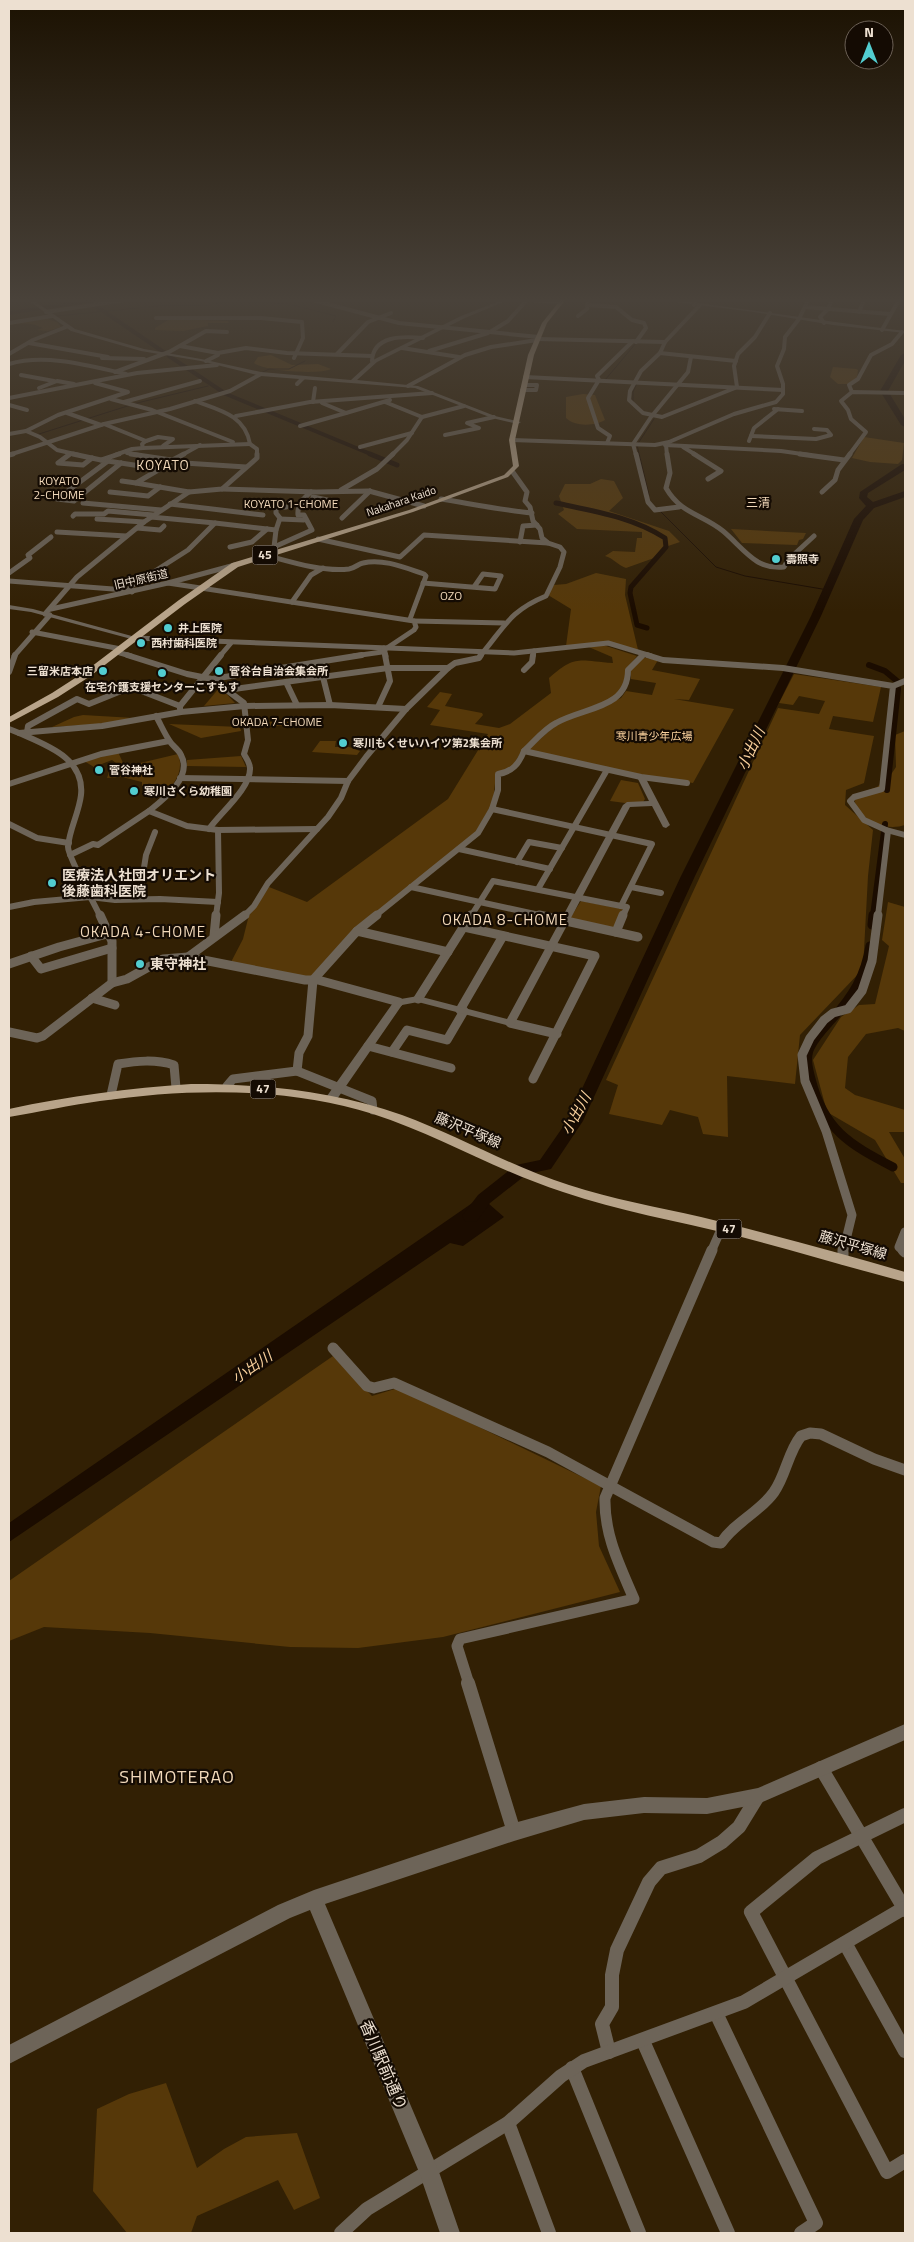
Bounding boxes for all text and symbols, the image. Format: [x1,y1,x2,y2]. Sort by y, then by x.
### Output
north arrow [844,20,894,70]
text: N [864,21,874,42]
district label: KOYATO [136,454,190,475]
district label: KOYATO 2-CHOME [33,471,85,504]
street label: Nakahara Kaido [364,482,438,520]
district label: 三清 [746,493,770,512]
district label: KOYATO 1-CHOME [244,494,339,513]
road number: 45 [252,546,278,564]
place label: 壽照寺 [786,551,819,567]
marker: 壽照寺 [770,553,782,565]
street label: 旧中原街道 [112,565,170,593]
district label: OZO [440,586,462,605]
place label: 井上医院 [178,620,222,636]
marker: 井上医院 [162,622,174,634]
place label: 西村歯科医院 [151,635,217,651]
marker: 西村歯科医院 [135,637,147,649]
place label: 三留米店本店 [27,663,93,679]
place label: 菅谷台自治会集会所 [229,663,328,679]
marker: 三留米店本店 [97,665,109,677]
marker: 菅谷台自治会集会所 [213,665,225,677]
marker: 在宅介護支援センターこすもす [156,667,168,679]
place label: 在宅介護支援センターこすもす [85,679,239,695]
district label: OKADA 7-CHOME [232,712,323,731]
water label: 小出川 [731,722,771,774]
park label: 寒川青少年広場 [616,728,693,744]
place label: 寒川もくせいハイツ第2集会所 [353,735,502,751]
marker: 寒川もくせいハイツ第2集会所 [337,737,349,749]
place label: 菅谷神社 [109,762,153,778]
marker: 菅谷神社 [93,764,105,776]
place label: 寒川さくら幼稚園 [144,783,232,799]
marker: 寒川さくら幼稚園 [128,785,140,797]
place label: 医療法人社団オリエント 後藤歯科医院 [62,864,216,901]
marker: 医療法人社団オリエント 後藤歯科医院 [46,877,58,889]
district label: OKADA 8-CHOME [442,908,568,931]
district label: OKADA 4-CHOME [80,920,206,943]
place label: 東守神社 [150,953,206,974]
marker: 東守神社 [134,958,146,970]
road number: 47 [250,1080,276,1098]
water label: 小出川 [555,1087,597,1139]
street label: 藤沢平塚線 [432,1106,505,1153]
road number: 47 [716,1220,742,1238]
street label: 藤沢平塚線 [817,1225,890,1264]
water label: 小出川 [227,1343,278,1389]
district label: SHIMOTERAO [119,1763,235,1790]
street label: 香川駅前通り [354,2016,414,2114]

